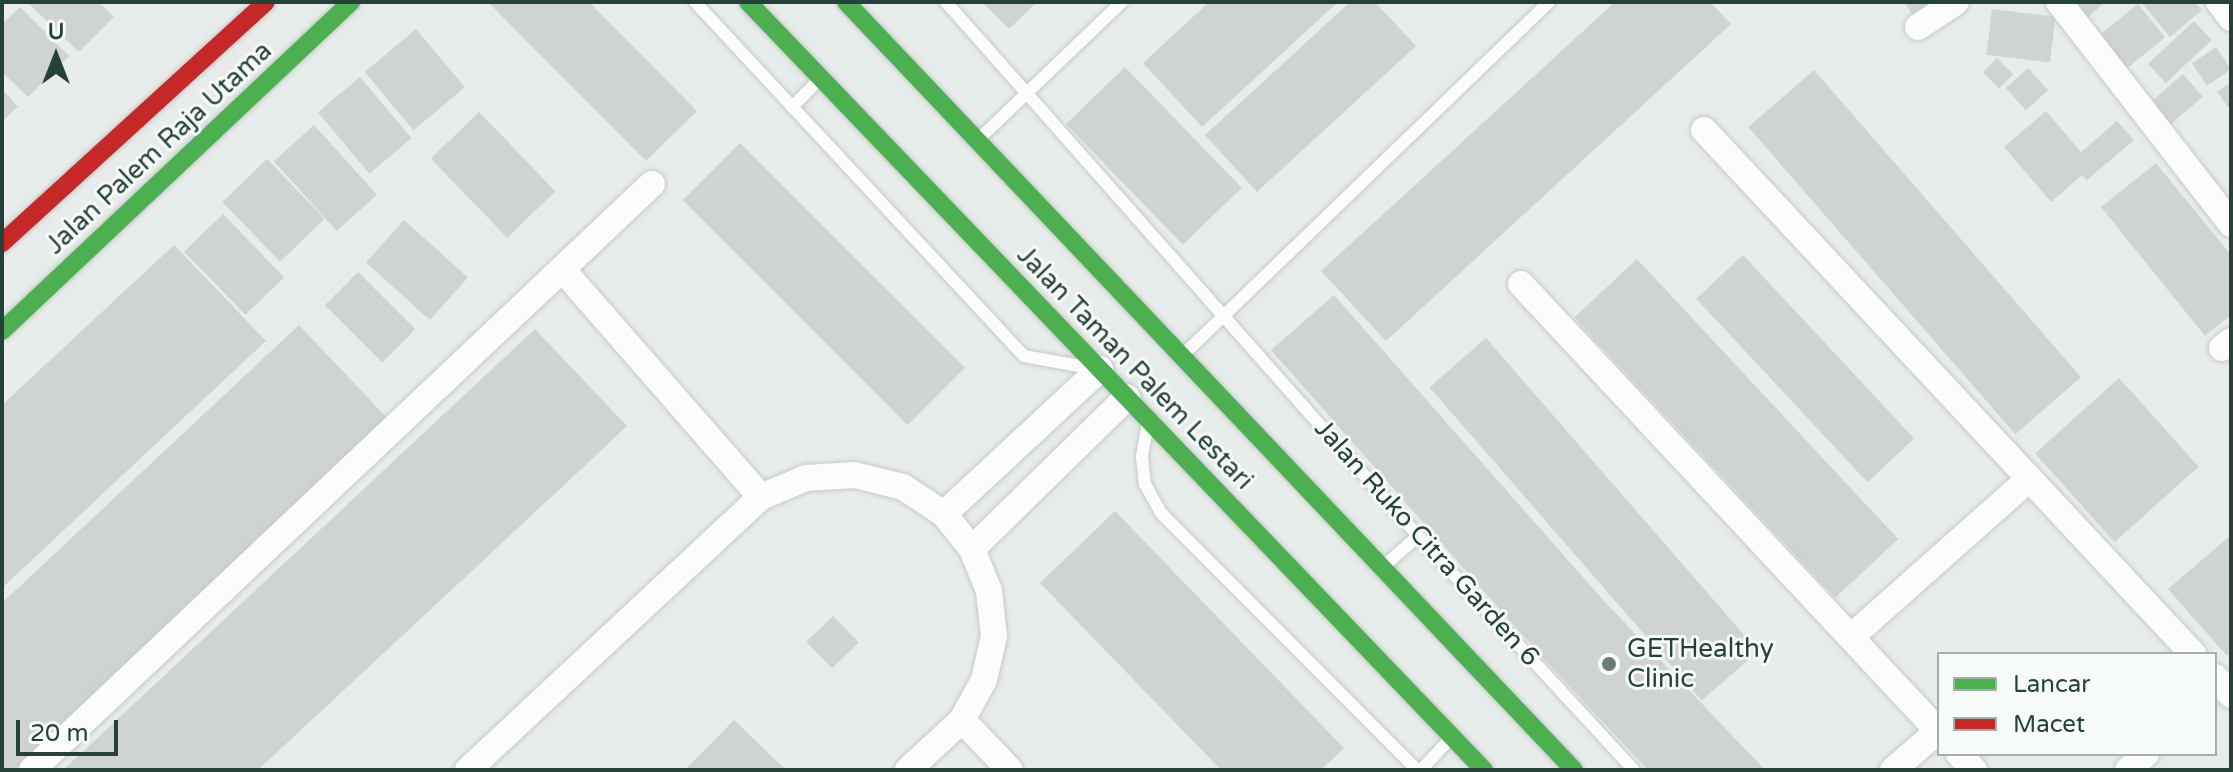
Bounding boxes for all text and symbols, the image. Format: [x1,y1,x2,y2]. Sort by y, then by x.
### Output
north arrow [16,16,96,96]
text: U [48,19,64,45]
street label: Jalan Palem Raja Utama [40,35,278,261]
street label: Jalan Taman Palem Lestari [1011,240,1259,496]
street label: Jalan Ruko Citra Garden 6 [1308,413,1546,673]
place label: GETHealthy Clinic [1627,633,1774,694]
legend [1937,652,2217,756]
marker: GETHealthy Clinic [1598,653,1620,675]
text: Lancar [2013,670,2090,699]
scale bar [20,704,122,754]
text: Macet [2013,710,2085,739]
text: 20 m [30,719,88,748]

